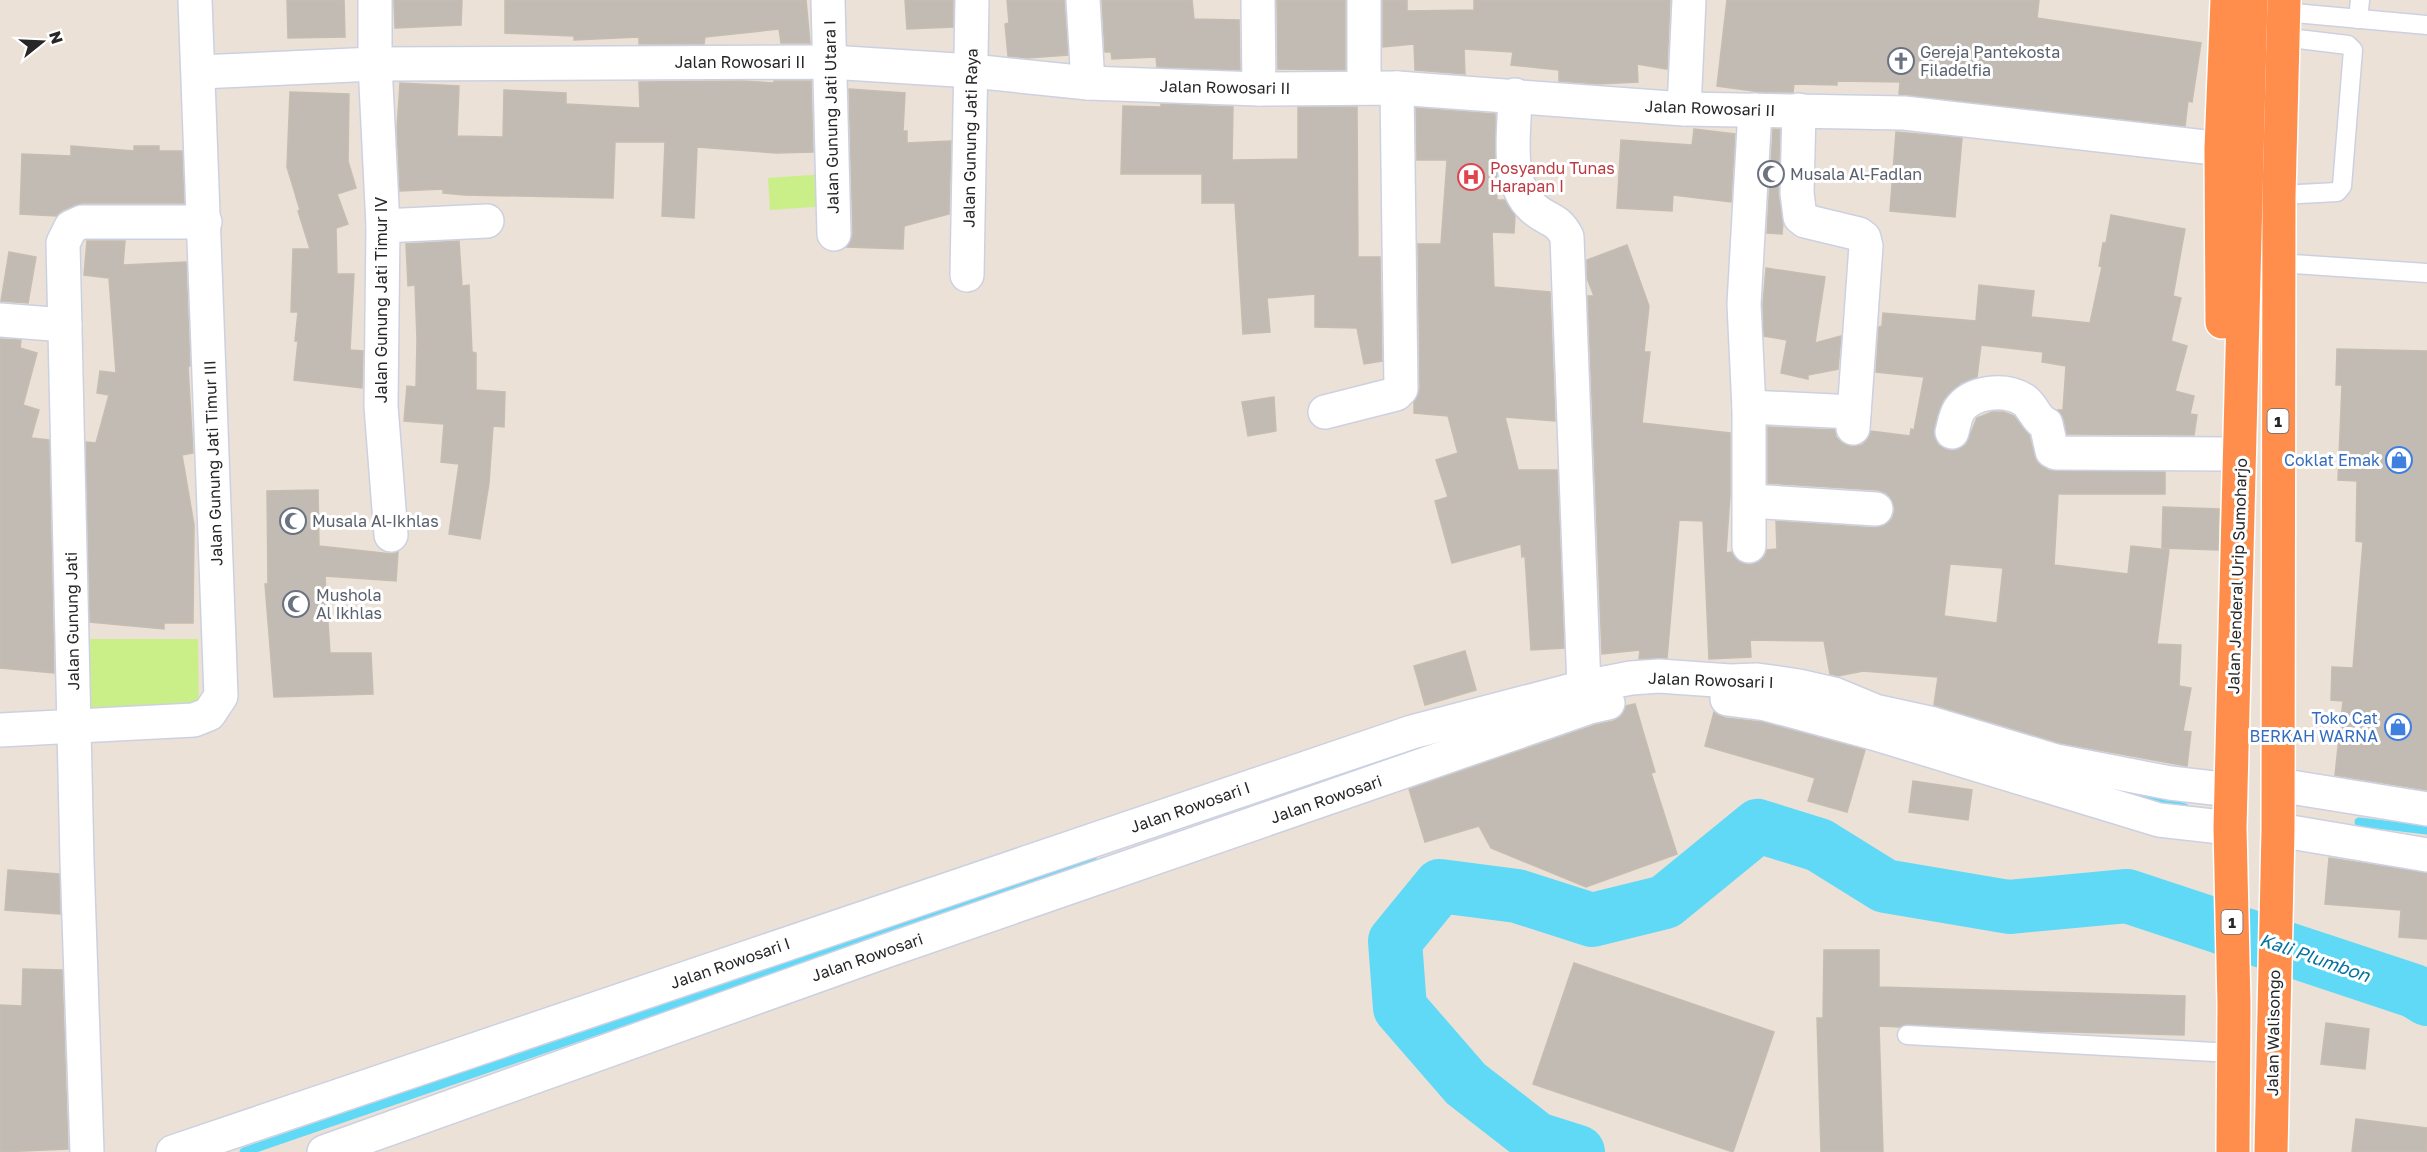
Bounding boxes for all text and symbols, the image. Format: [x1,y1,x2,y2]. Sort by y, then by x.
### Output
north arrow [12,12,72,72]
street label: Jalan Gunung Jati Utara I [819,20,843,214]
text: N [45,28,68,46]
place label: Gereja Pantekosta Filadelfia [1920,42,2060,80]
church icon: Gereja Pantekosta Filadelfia [1886,46,1916,76]
street label: Jalan Gunung Jati Raya [958,48,982,228]
street label: Jalan Rowosari II [675,52,805,72]
street label: Jalan Rowosari II [1160,76,1290,98]
street label: Jalan Rowosari II [1644,96,1776,120]
place label: Posyandu Tunas Harapan I [1490,158,1615,196]
mosque icon: Musala Al-Fadlan [1756,159,1786,189]
hospital icon: Posyandu Tunas Harapan I [1456,162,1486,192]
place label: Musala Al-Fadlan [1790,164,1922,184]
street label: Jalan Gunung Jati Timur IV [371,196,391,403]
street label: Jalan Gunung Jati Timur III [199,360,227,566]
road number: 1 [2268,409,2288,433]
shop icon: Coklat Emak [2384,445,2414,475]
place label: Coklat Emak [2284,450,2380,470]
street label: Jalan Jenderal Urip Sumoharjo [2223,458,2251,694]
mosque icon: Musala Al-Ikhlas [278,506,308,536]
place label: Musala Al-Ikhlas [312,511,439,531]
street label: Jalan Gunung Jati [61,552,83,690]
place label: Mushola Al Ikhlas [316,585,382,623]
mosque icon: Mushola Al Ikhlas [281,589,311,619]
street label: Jalan Rowosari I [1648,668,1774,692]
place label: Toko Cat BERKAH WARNA [2250,708,2378,746]
shop icon: Toko Cat BERKAH WARNA [2383,712,2413,742]
street label: Jalan Rowosari [1268,771,1384,827]
street label: Jalan Rowosari I [1127,777,1253,837]
road number: 1 [2222,910,2242,934]
water label: Kali Plumbon [2257,928,2374,986]
street label: Jalan Rowosari [809,929,925,985]
street label: Jalan Rowosari I [667,933,793,993]
street label: Jalan Walisongo [2262,970,2284,1096]

